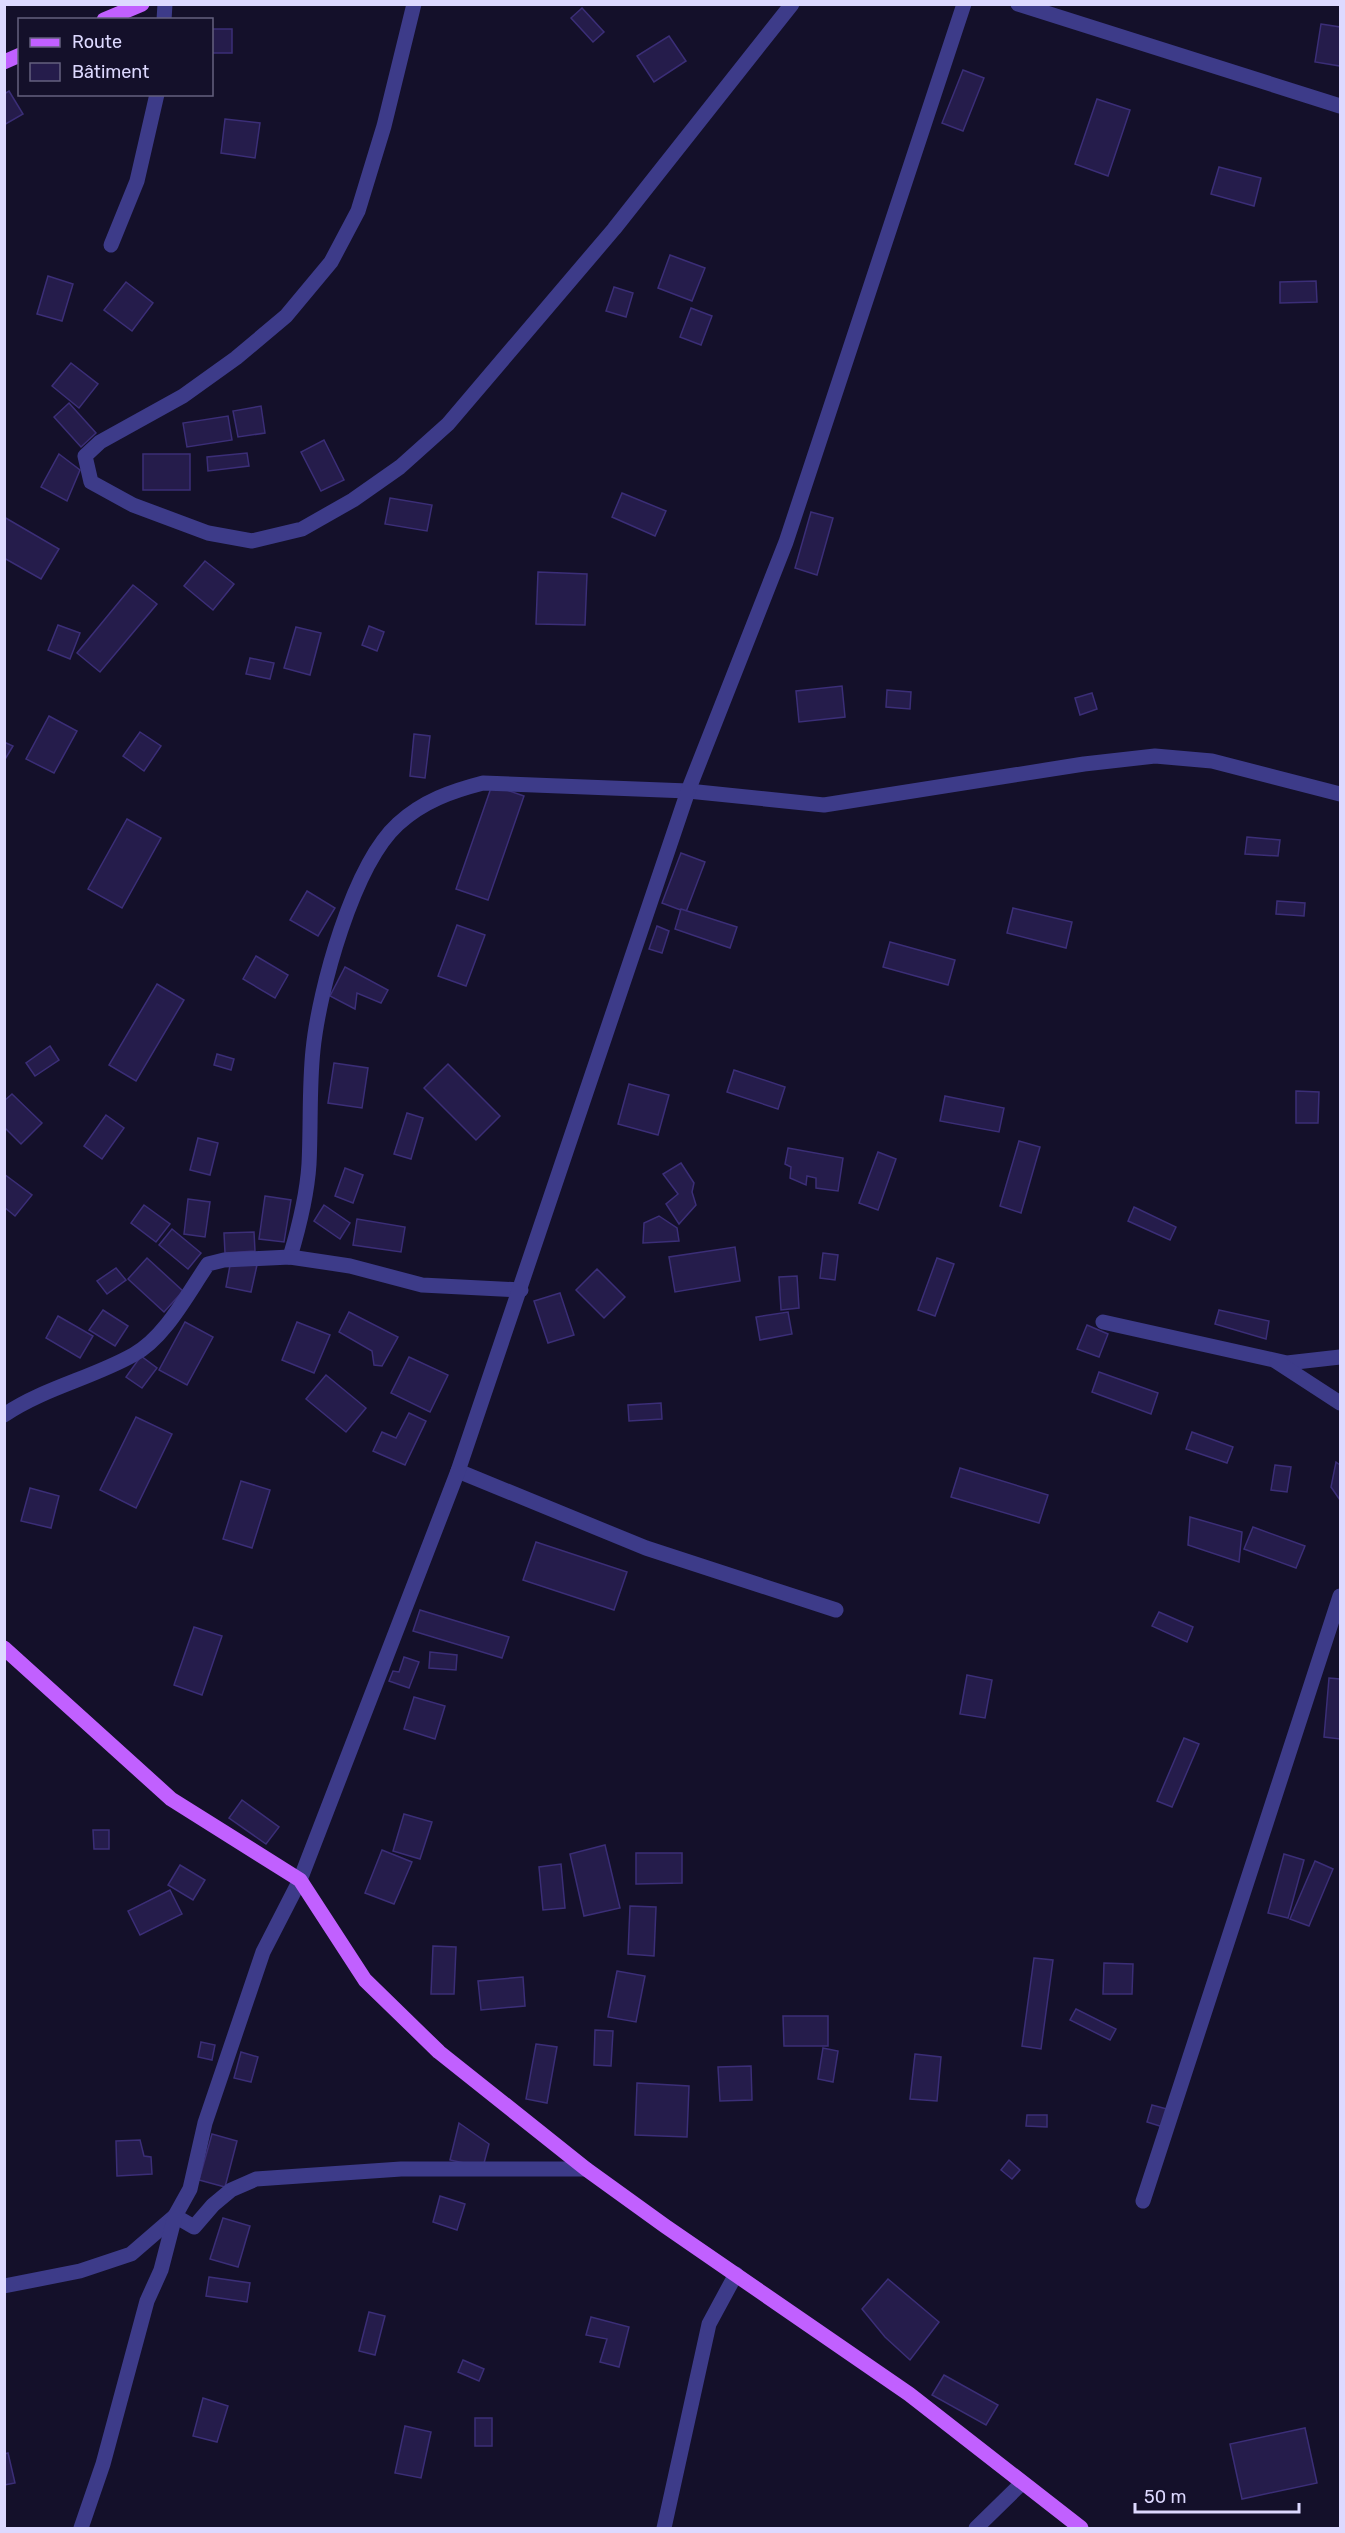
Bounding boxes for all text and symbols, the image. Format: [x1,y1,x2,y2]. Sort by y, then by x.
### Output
legend [18,18,213,96]
text: Route [72,31,122,53]
text: Bâtiment [72,61,149,83]
scale bar [1135,2476,1298,2514]
text: 50 m [1144,2486,1187,2508]

